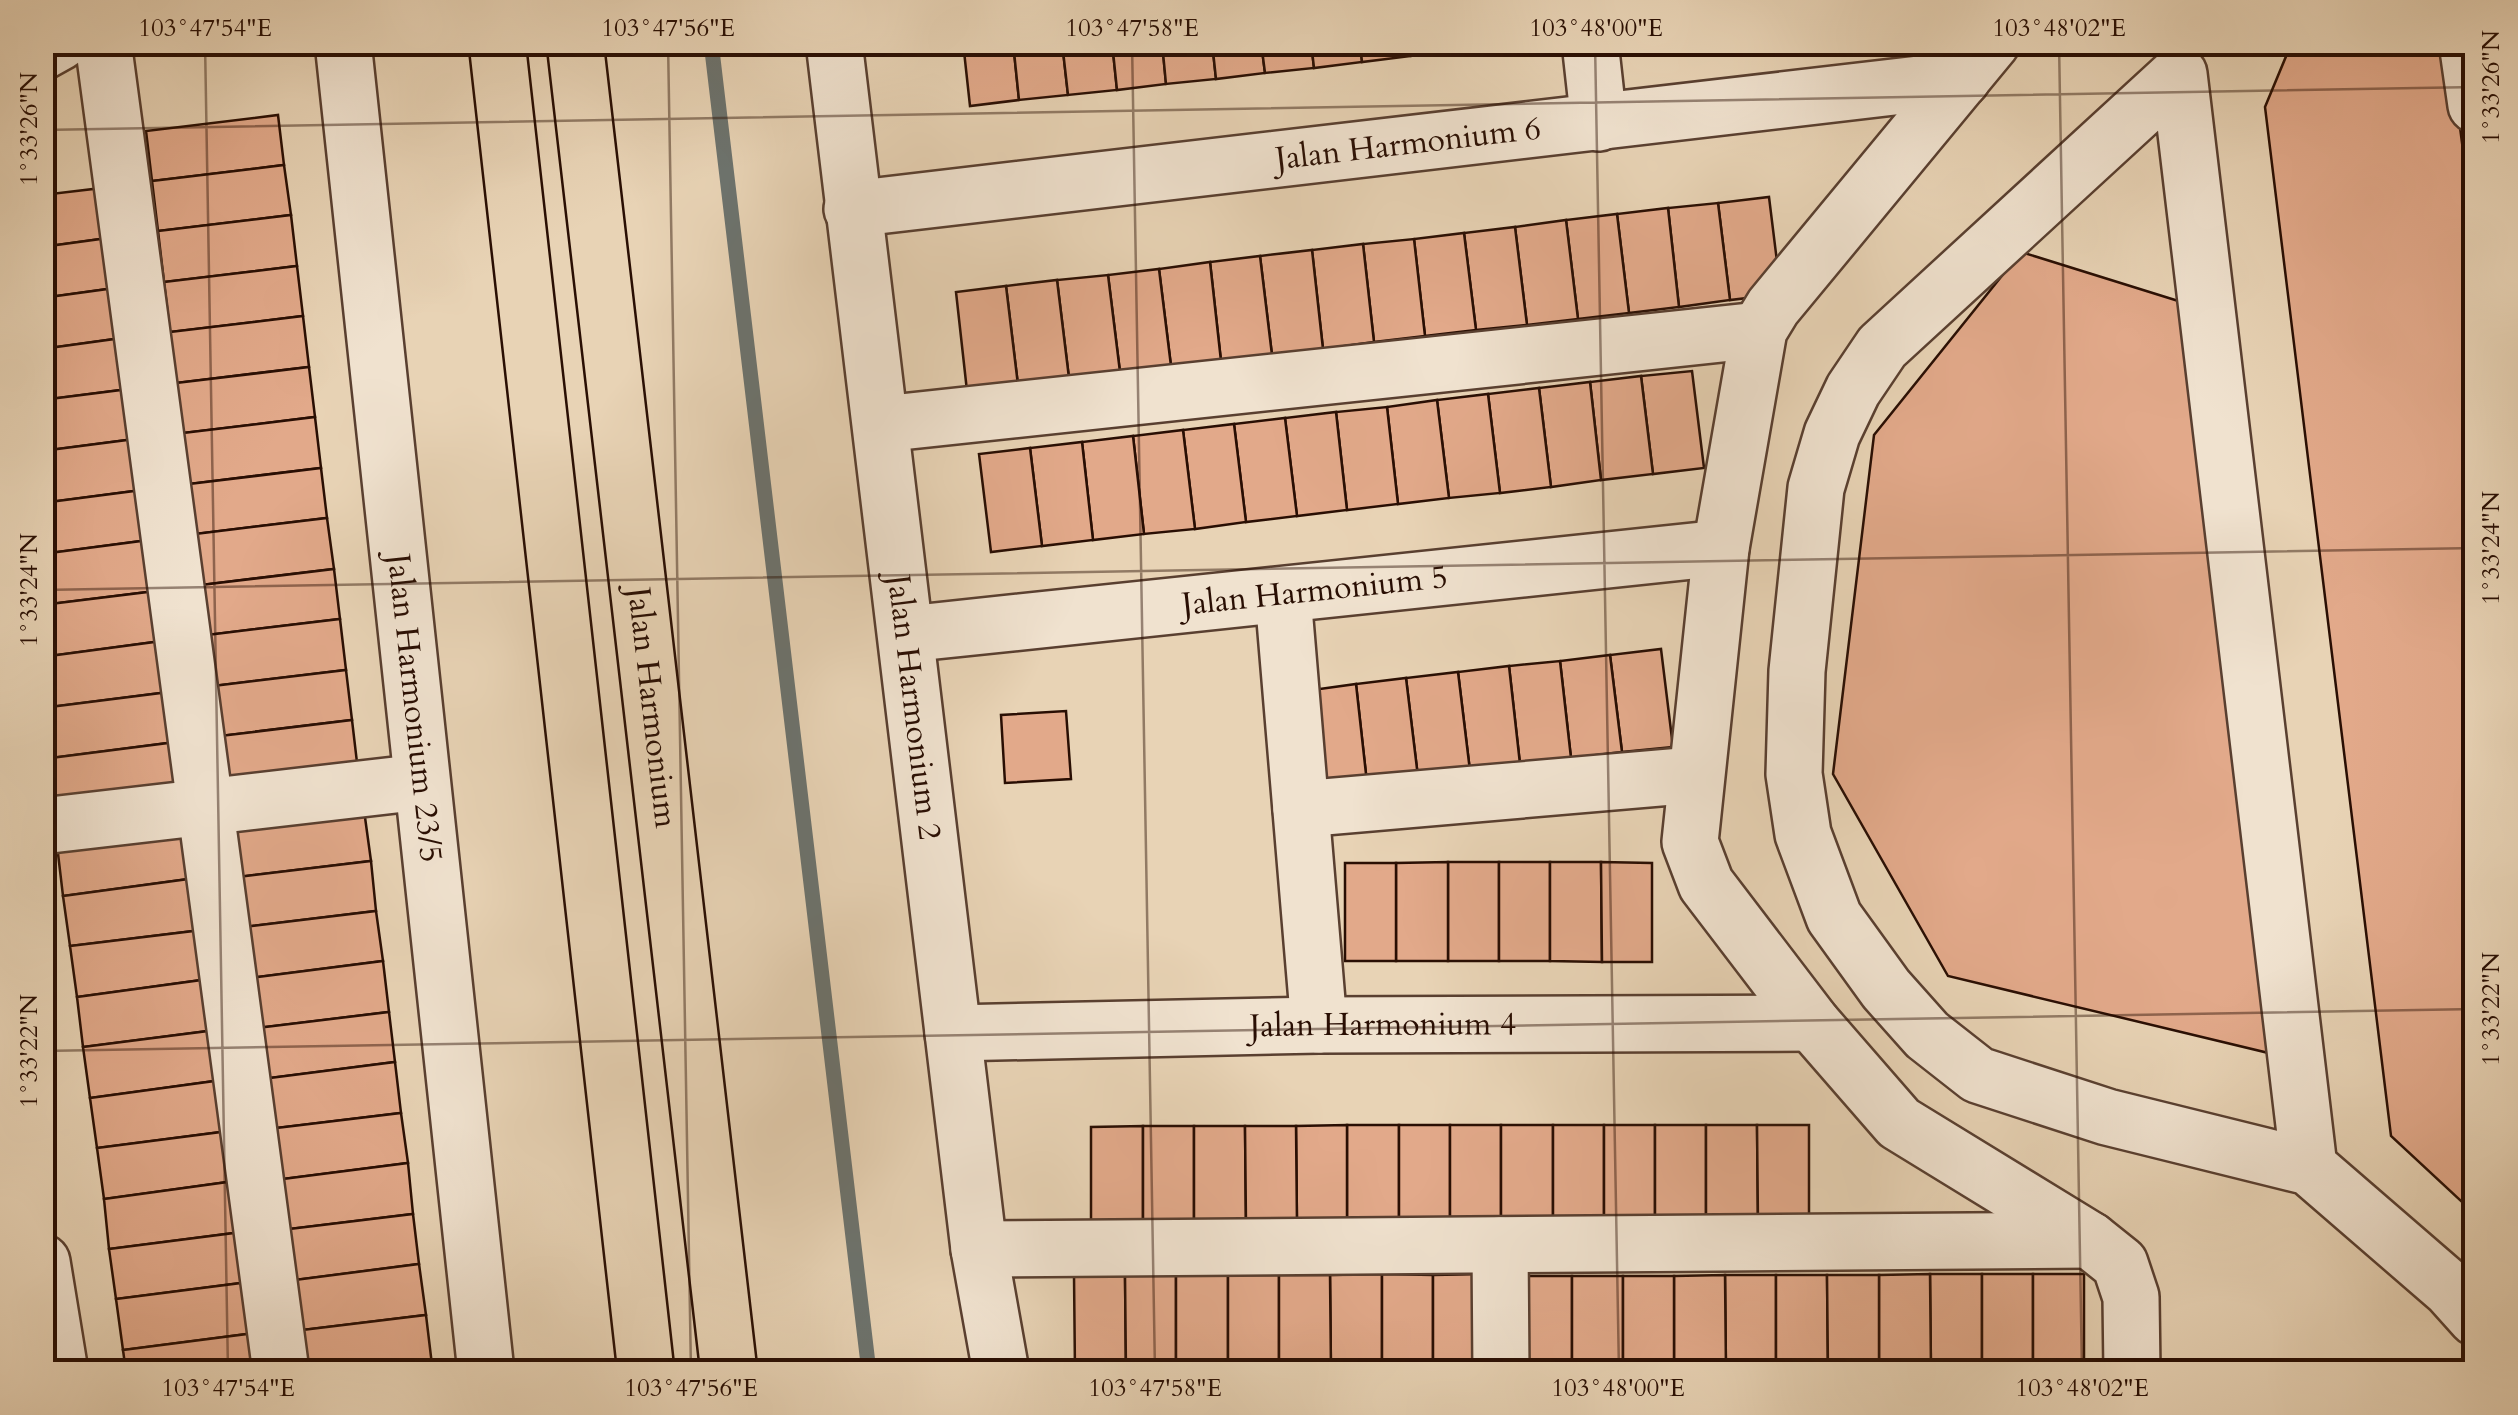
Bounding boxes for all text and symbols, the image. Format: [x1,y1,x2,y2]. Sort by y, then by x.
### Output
text: 103°47'54"E [138,11,272,45]
text: 103°47'56"E [601,11,735,45]
text: 103°47'58"E [1065,11,1199,45]
text: 103°48'00"E [1529,11,1663,45]
text: 103°48'02"E [1992,11,2126,45]
text: 1°33'26"N [2474,30,2508,144]
text: 1°33'26"N [12,72,46,186]
street label: Jalan Harmonium 6 [1269,106,1543,182]
text: 1°33'24"N [2474,491,2508,605]
text: 1°33'24"N [12,533,46,647]
street label: Jalan Harmonium 23/5 [376,548,453,865]
street label: Jalan Harmonium 5 [1176,555,1450,627]
street label: Jalan Harmonium 2 [876,568,952,842]
street label: Jalan Harmonium [616,581,688,830]
text: 1°33'22"N [2474,952,2508,1066]
text: 1°33'22"N [12,994,46,1108]
street label: Jalan Harmonium 4 [1245,1002,1516,1049]
text: 103°47'54"E [161,1371,295,1405]
text: 103°47'56"E [624,1371,758,1405]
text: 103°47'58"E [1088,1371,1222,1405]
text: 103°48'00"E [1551,1371,1685,1405]
text: 103°48'02"E [2015,1371,2149,1405]

